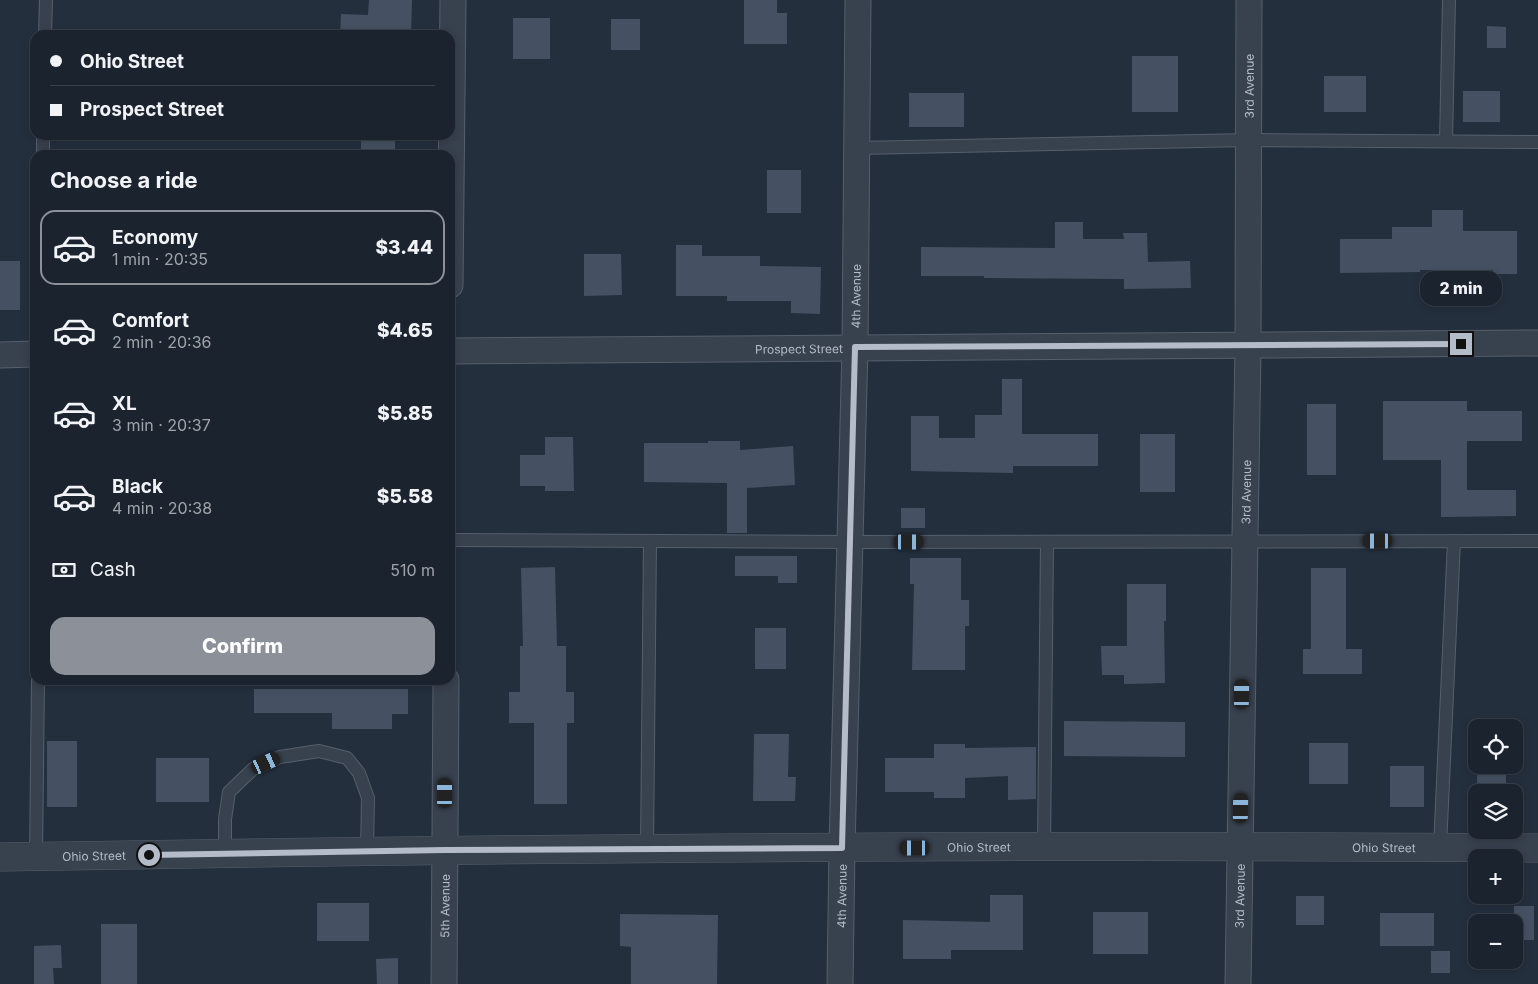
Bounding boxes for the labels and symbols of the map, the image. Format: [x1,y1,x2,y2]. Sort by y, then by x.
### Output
street label: 3rd Avenue [1241,54,1256,118]
street label: 4th Avenue [848,264,863,328]
callout: 2 min [1420,272,1502,306]
route end [1450,333,1472,355]
street label: Prospect Street [755,341,843,356]
street label: 3rd Avenue [1238,460,1254,525]
car [1363,534,1393,549]
car [894,535,924,550]
car [1234,679,1249,709]
car [249,750,282,776]
car [437,778,452,808]
car [1233,793,1248,823]
street label: Ohio Street [947,839,1011,854]
street label: Ohio Street [1352,839,1416,855]
car [900,841,930,856]
route start [138,844,160,866]
street label: Ohio Street [62,847,126,863]
street label: 4th Avenue [833,864,849,928]
street label: 3rd Avenue [1231,864,1247,928]
street label: 5th Avenue [437,874,452,938]

